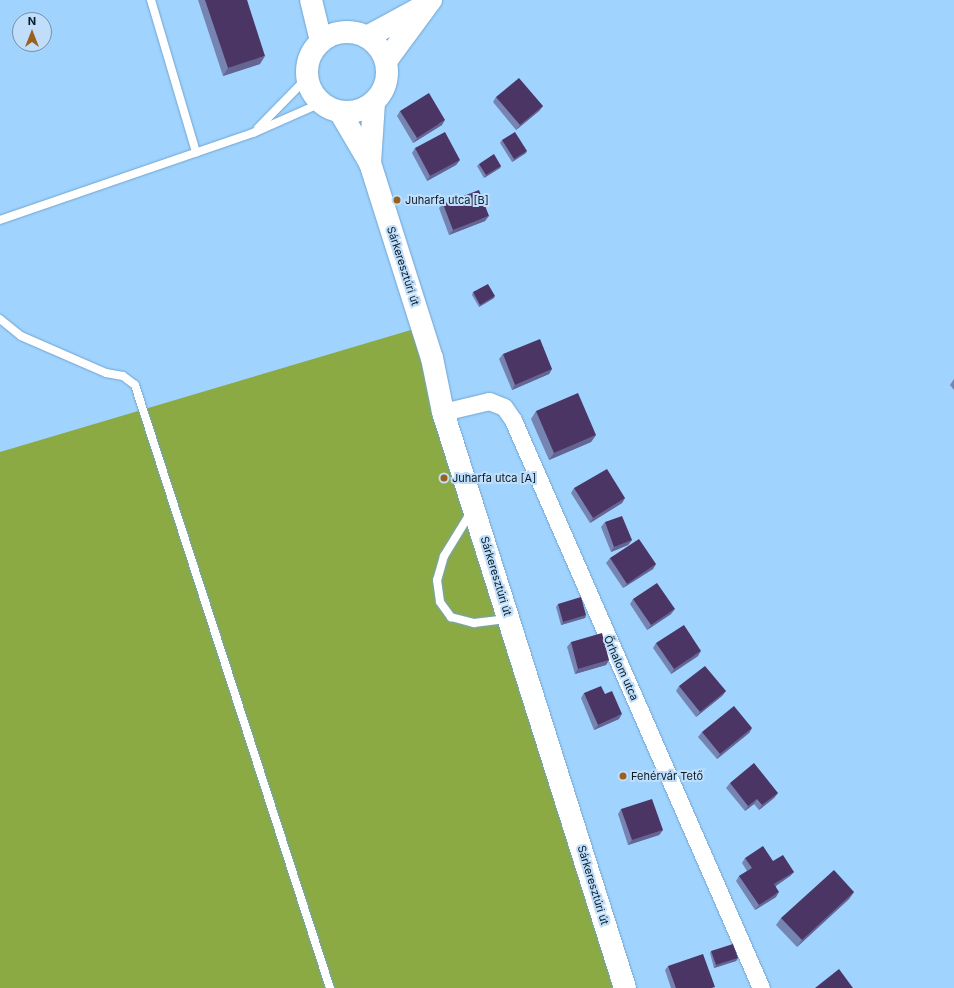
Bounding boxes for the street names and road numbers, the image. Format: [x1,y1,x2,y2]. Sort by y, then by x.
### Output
street label: Sárkeresztúri út [384,225,422,307]
street label: Sárkeresztúri út [478,535,514,617]
street label: Őrhalom utca [601,633,641,703]
street label: Sárkeresztúri út [575,844,611,926]

